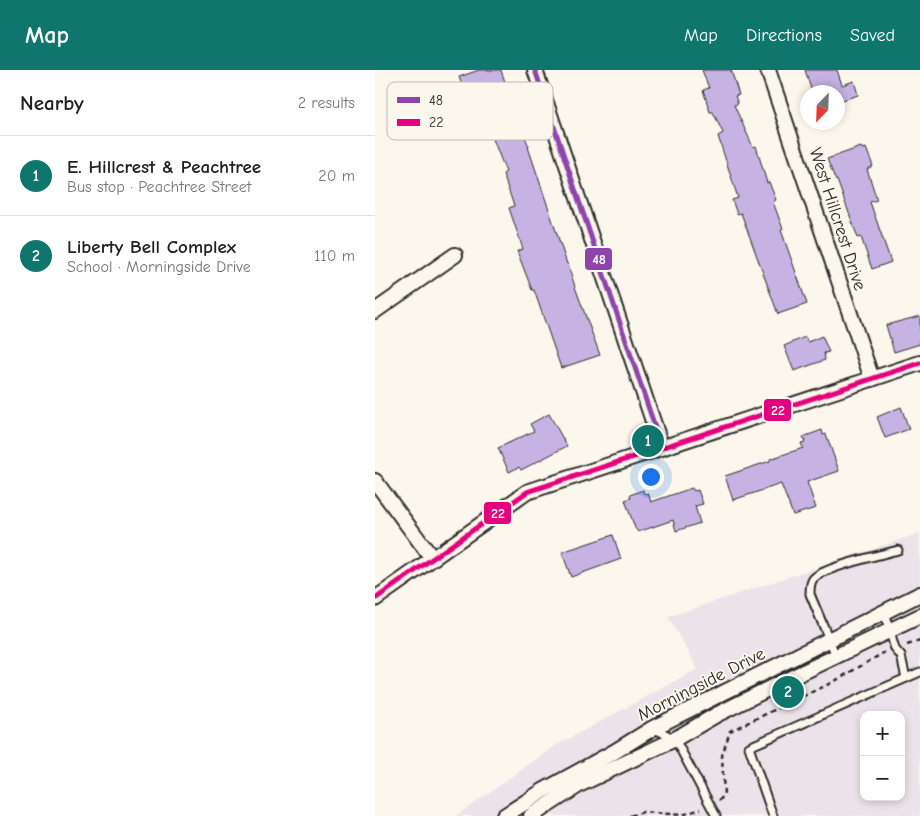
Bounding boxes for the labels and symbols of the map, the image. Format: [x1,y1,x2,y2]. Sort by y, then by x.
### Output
legend [387,82,553,140]
north arrow [800,85,845,130]
text: 48 [429,92,443,109]
text: 22 [429,114,444,131]
street label: West Hillcrest Drive [805,145,871,293]
line badge: 48 [584,247,613,271]
text: 48 [592,251,606,268]
line badge: 22 [763,398,792,422]
text: 22 [771,402,785,419]
pin: 1 [632,422,664,460]
your location [638,464,664,490]
line badge: 22 [483,501,512,525]
text: 22 [491,505,505,522]
street label: Morningside Drive [634,643,768,726]
pin: 2 [772,673,804,711]

